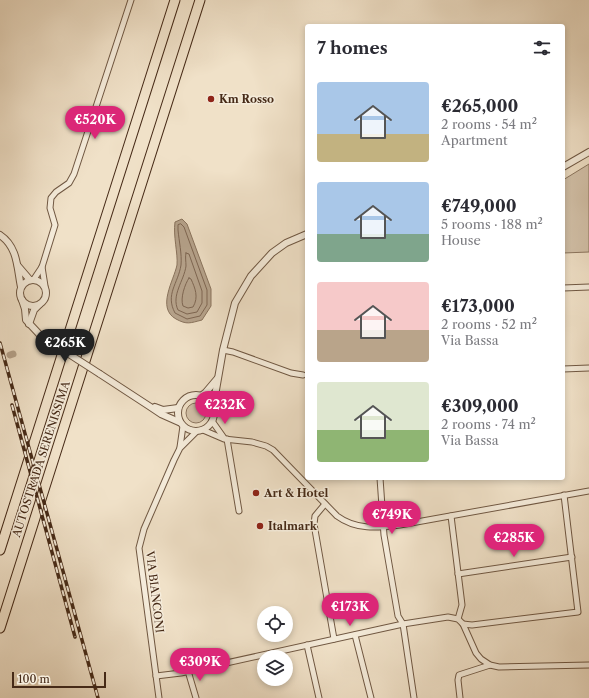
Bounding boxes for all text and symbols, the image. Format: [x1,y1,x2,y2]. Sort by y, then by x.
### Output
icon: filters [531,37,553,59]
text: 7 homes [317,38,388,58]
place label: Km Rosso [219,92,274,106]
marker: Km Rosso [206,94,216,104]
text: €265,000 [441,96,518,116]
icon: home [349,98,397,146]
pin: €520K [67,106,123,140]
text: €520K [74,111,116,127]
text: 2 rooms · 54 m² [441,116,537,132]
text: Apartment [441,132,508,148]
text: €749,000 [441,196,517,216]
icon: home [349,198,397,246]
text: 5 rooms · 188 m² [441,216,543,232]
text: House [441,232,481,248]
text: €173,000 [441,296,515,316]
icon: home [349,298,397,346]
text: 2 rooms · 52 m² [441,316,537,332]
pin: €265K [37,329,93,363]
text: Via Bassa [441,332,499,348]
text: €265K [44,334,86,350]
street label: AUTOSTRADA SERENISSIMA [9,378,73,540]
pin: €232K [197,391,253,425]
text: €232K [204,396,246,412]
text: €309,000 [441,396,519,416]
icon: home [349,398,397,446]
text: 2 rooms · 74 m² [441,416,536,432]
text: Via Bassa [441,432,499,448]
place label: Art & Hotel [263,486,329,500]
marker: Art & Hotel [251,488,261,498]
pin: €749K [364,501,420,535]
text: €749K [372,506,412,522]
place label: Italmark [268,519,318,533]
marker: Italmark [255,521,265,531]
pin: €285K [486,524,542,558]
text: €285K [493,529,535,545]
street label: VIA BIANCONI [143,549,167,634]
pin: €173K [322,593,378,627]
text: €173K [331,598,369,614]
map controls [257,606,293,686]
button: locate [257,606,293,642]
pin: €309K [172,648,228,682]
button: layers [257,650,293,686]
text: €309K [179,653,221,669]
scale bar [12,670,106,689]
text: 100 m [18,672,50,686]

